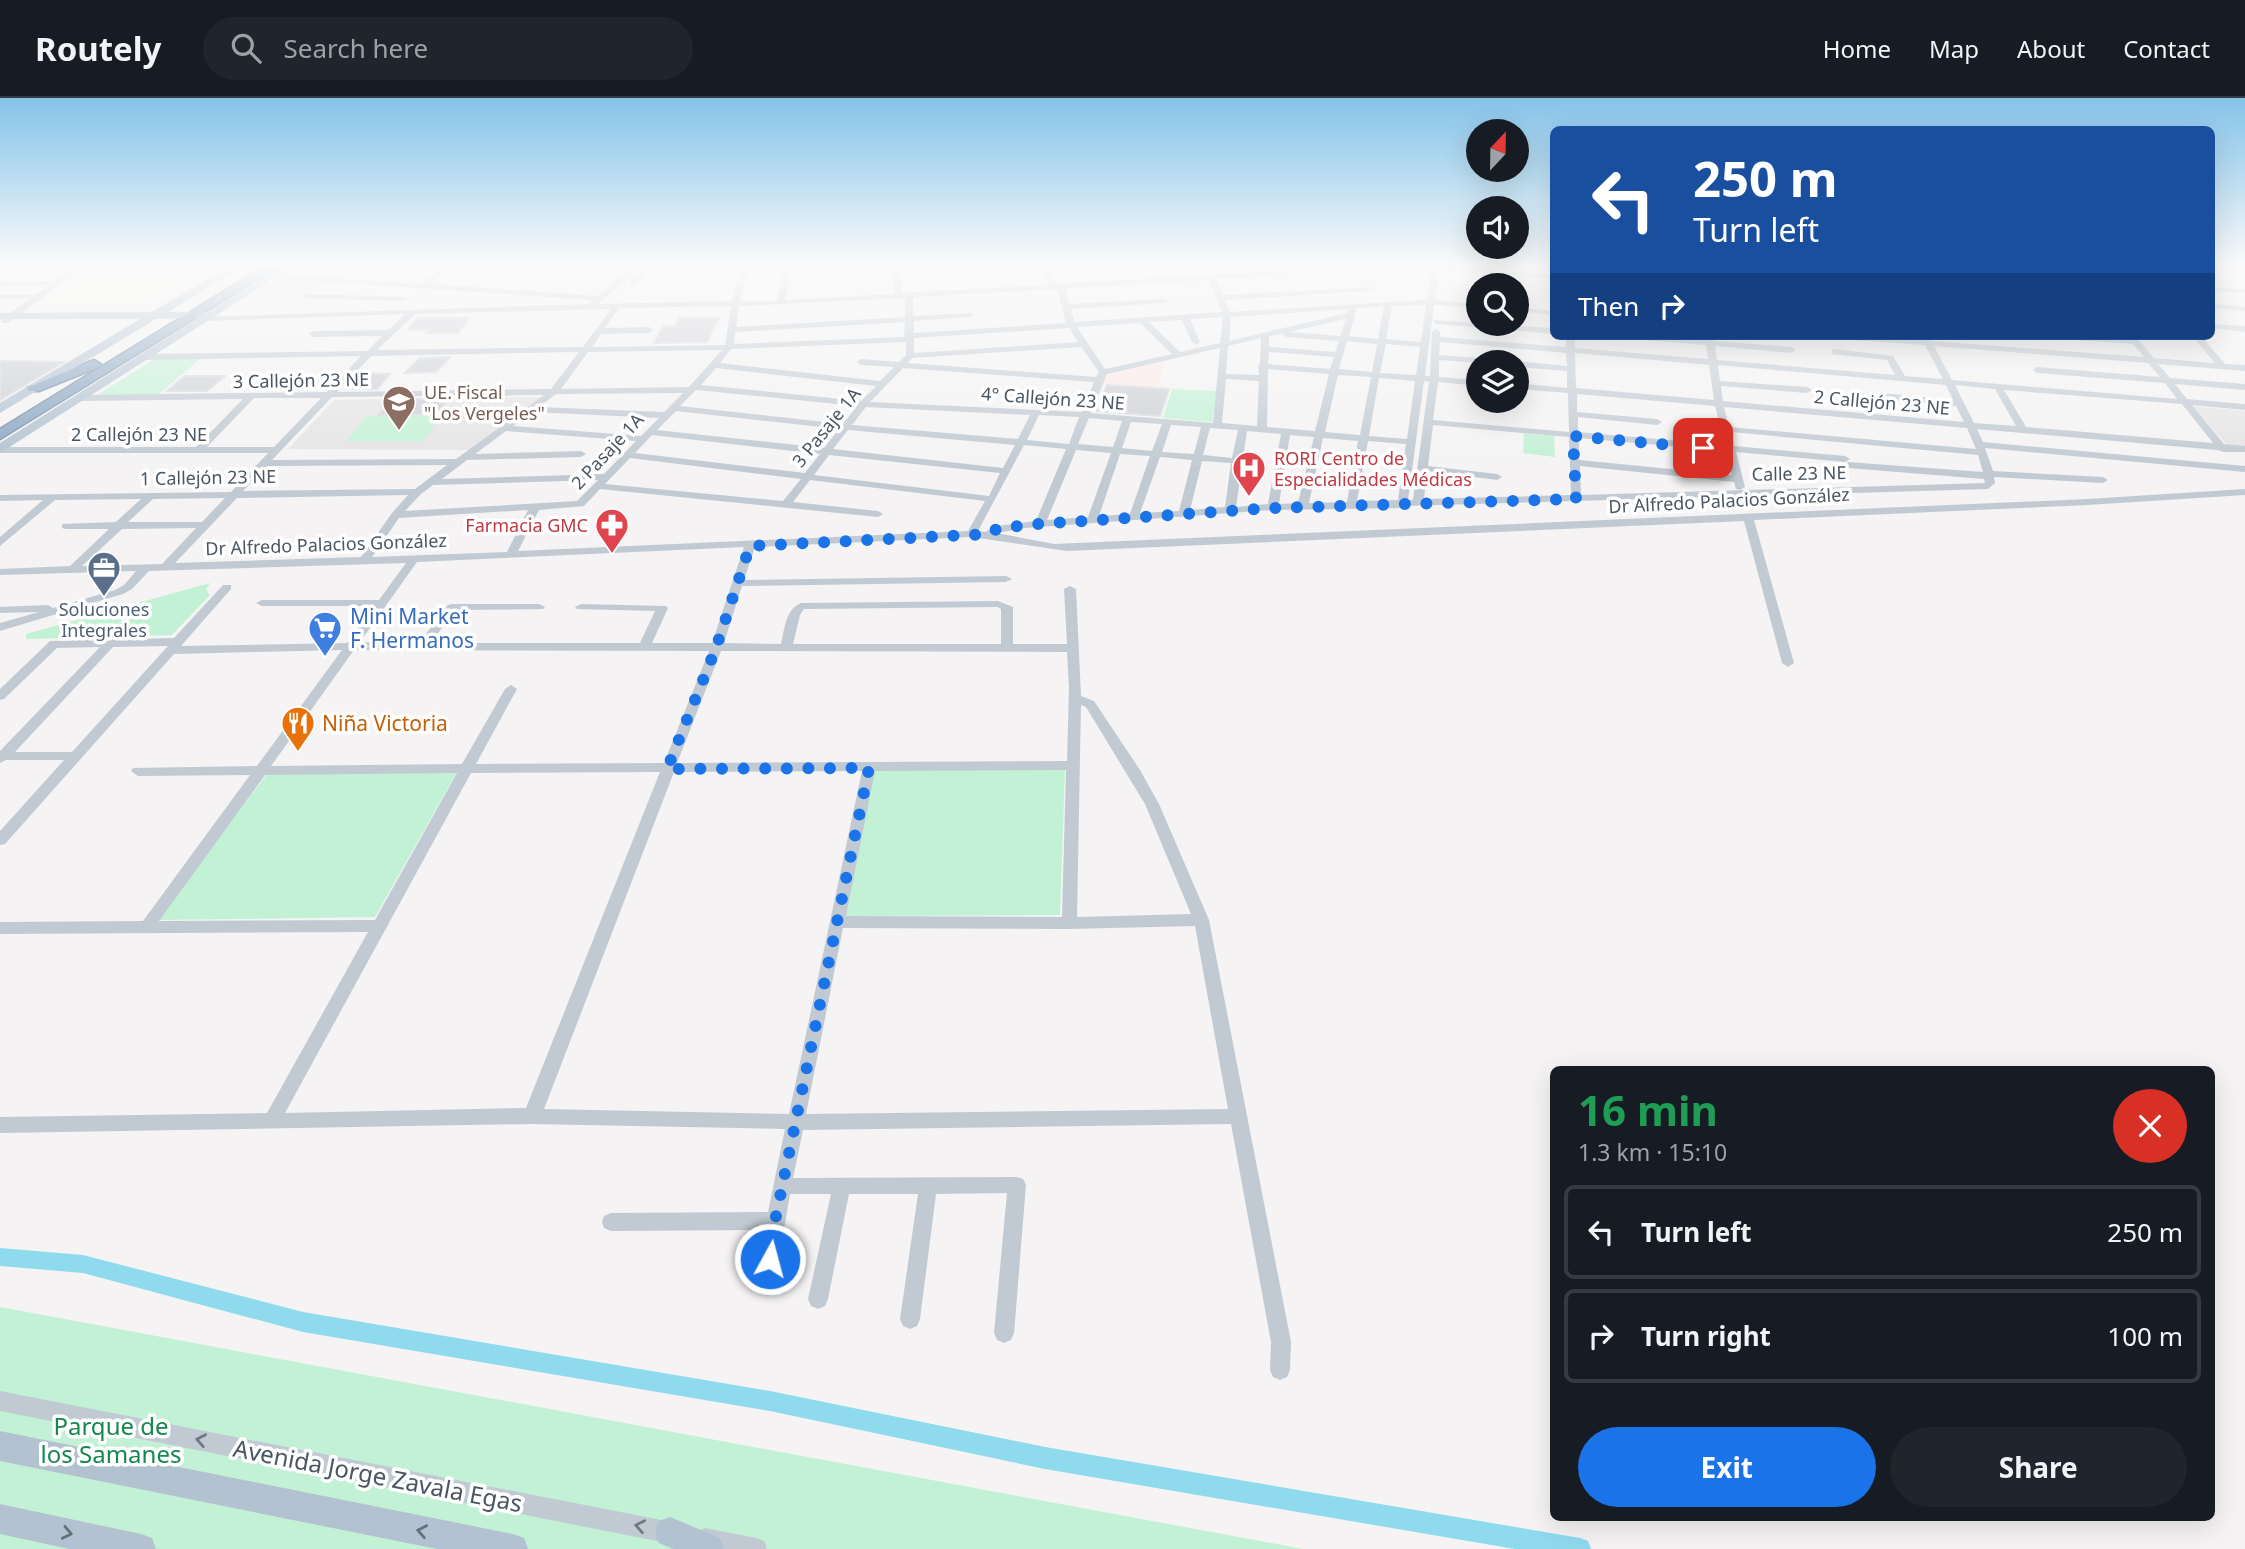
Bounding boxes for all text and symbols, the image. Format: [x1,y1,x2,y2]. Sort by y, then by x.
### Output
search box [203,17,693,80]
text: Routely [35,26,161,71]
icon: search [227,29,265,67]
text: Search here [283,30,428,66]
text: Home [1823,32,1891,65]
text: Map [1929,32,1979,65]
text: About [2017,32,2085,65]
text: Contact [2123,32,2210,65]
north arrow [1466,119,1530,182]
map controls [1466,119,1529,413]
text: 250 m [1693,145,1838,211]
icon: left [1578,154,1669,245]
button: sound [1466,196,1529,259]
text: Turn left [1693,208,1819,251]
button: search [1466,273,1529,336]
icon: right [1653,287,1691,325]
text: Then [1578,288,1639,324]
button: layers [1466,350,1529,413]
street label: 3 Callejón 23 NE [233,367,369,393]
place label: UE. Fiscal "Los Vergeles" [424,380,545,425]
street label: 4° Callejón 23 NE [980,381,1126,415]
street label: 3 Pasaje 1A [786,382,866,472]
school or university icon: UE. Fiscal "Los Vergeles" [380,383,418,432]
street label: 2 Callejón 23 NE [1813,384,1951,420]
street label: 2 Pasaje 1A [565,407,649,494]
pin [1673,418,1733,478]
street label: 2 Callejón 23 NE [71,422,207,446]
icon: arrive [1684,429,1722,467]
place label: RORI Centro de Especialidades Médicas [1274,446,1472,491]
hospital icon: RORI Centro de Especialidades Médicas [1230,449,1268,498]
street label: Calle 23 NE [1752,460,1846,486]
street label: 1 Callejón 23 NE [140,464,276,490]
street label: Dr Alfredo Palacios González [1608,482,1850,518]
pharmacy icon: Farmacia GMC [593,506,631,555]
place label: Farmacia GMC [465,513,588,537]
street label: Dr Alfredo Palacios González [205,528,447,560]
office icon: Soluciones Integrales [85,549,123,598]
place label: Soluciones Integrales [59,597,149,642]
place label: Mini Market F. Hermanos [350,602,474,654]
supermarket icon: Mini Market F. Hermanos [306,609,344,658]
restaurant icon: Niña Victoria [279,704,317,753]
place label: Niña Victoria [322,709,448,737]
text: 16 min [1578,1081,1718,1138]
button: close [2113,1089,2187,1163]
text: 1.3 km · 15:10 [1578,1136,1727,1168]
icon: left [1582,1213,1620,1251]
text: Turn left [1641,1214,1752,1250]
text: 250 m [2107,1214,2183,1250]
position arrow [733,1222,807,1296]
icon: right [1582,1317,1620,1355]
text: Turn right [1641,1318,1771,1354]
text: 100 m [2107,1318,2183,1354]
park label: Parque de los Samanes [41,1409,181,1470]
button: Exit [1578,1427,1876,1507]
button: Share [1890,1427,2187,1507]
street label: Avenida Jorge Zavala Egas [231,1431,525,1519]
one-way arrow [195,1433,207,1448]
one-way arrow [634,1520,646,1535]
one-way arrow [416,1524,428,1539]
one-way arrow [61,1525,73,1540]

